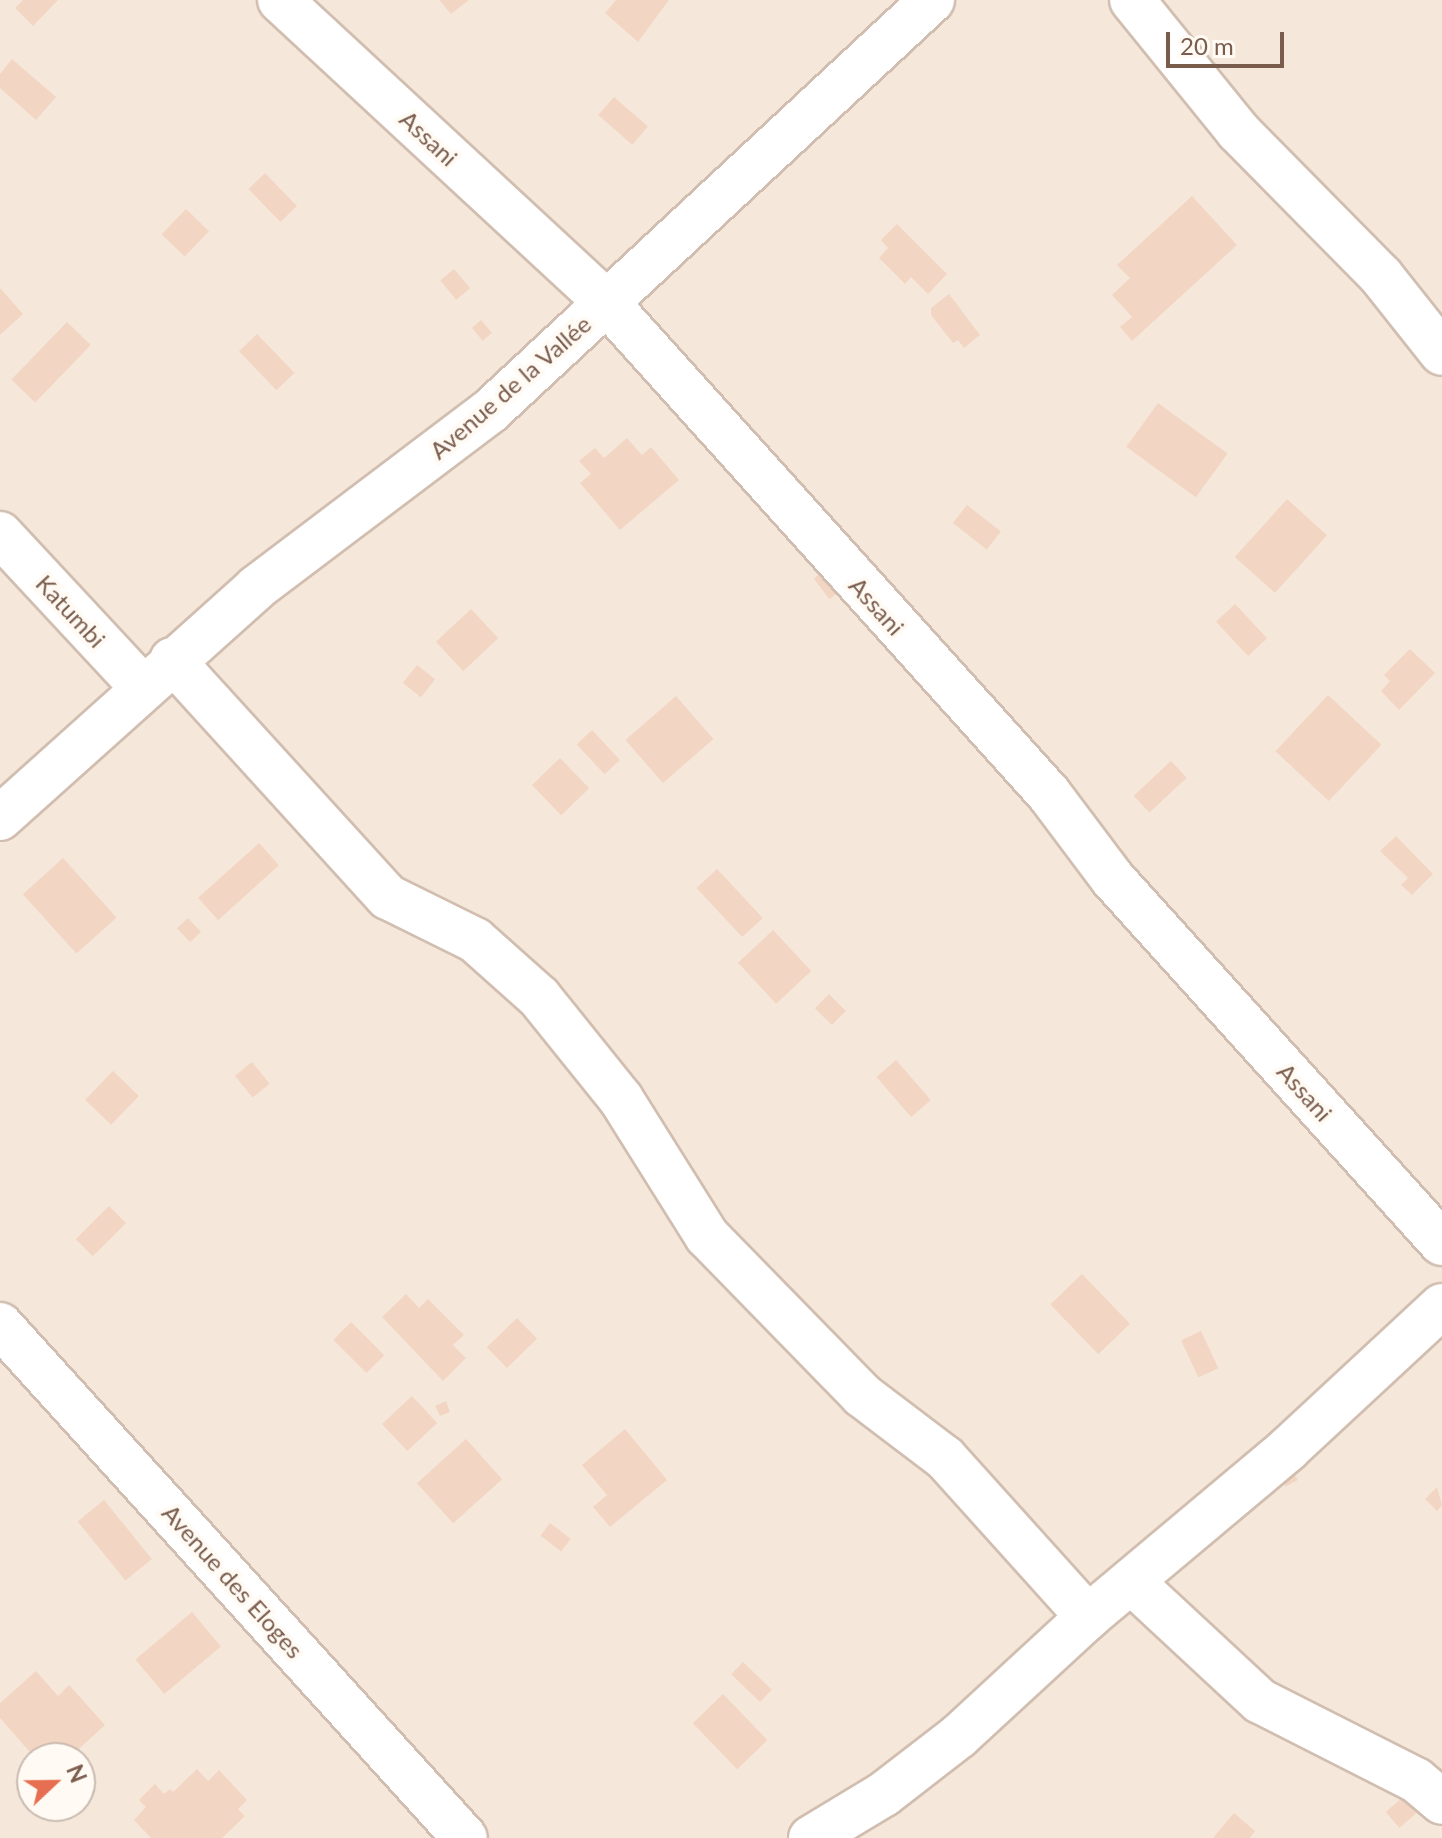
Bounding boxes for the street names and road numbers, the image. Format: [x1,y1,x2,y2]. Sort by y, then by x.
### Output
street label: Assani [394,104,464,172]
street label: Avenue de la Vallée [423,309,597,465]
street label: Katumbi [30,569,112,653]
street label: Assani [844,571,910,641]
street label: Assani [1272,1057,1338,1127]
street label: Avenue des Eloges [157,1498,309,1664]

